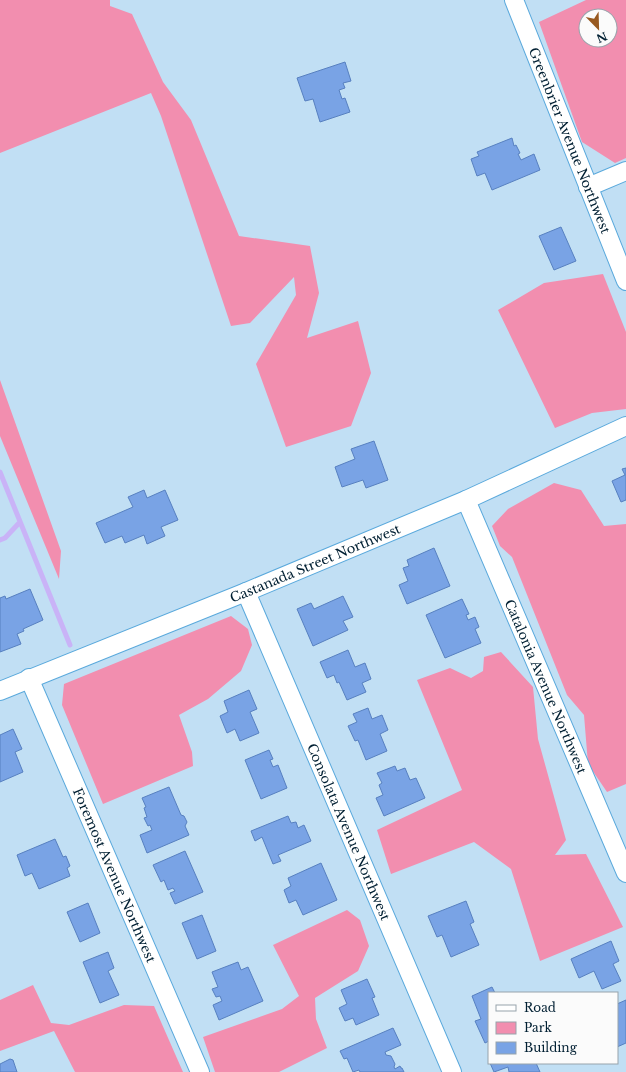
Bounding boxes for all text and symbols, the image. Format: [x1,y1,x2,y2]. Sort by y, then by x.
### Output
north arrow [578,8,618,48]
text: N [594,29,609,46]
street label: Greenbrier Avenue Northwest [525,45,615,236]
street label: Castanada Street Northwest [227,520,403,606]
street label: Catalonia Avenue Northwest [501,597,591,777]
street label: Consolata Avenue Northwest [303,741,394,923]
street label: Foremost Avenue Northwest [69,785,160,965]
legend [488,992,618,1064]
text: Road [524,1000,556,1015]
text: Park [524,1020,552,1035]
text: Building [524,1040,578,1055]

